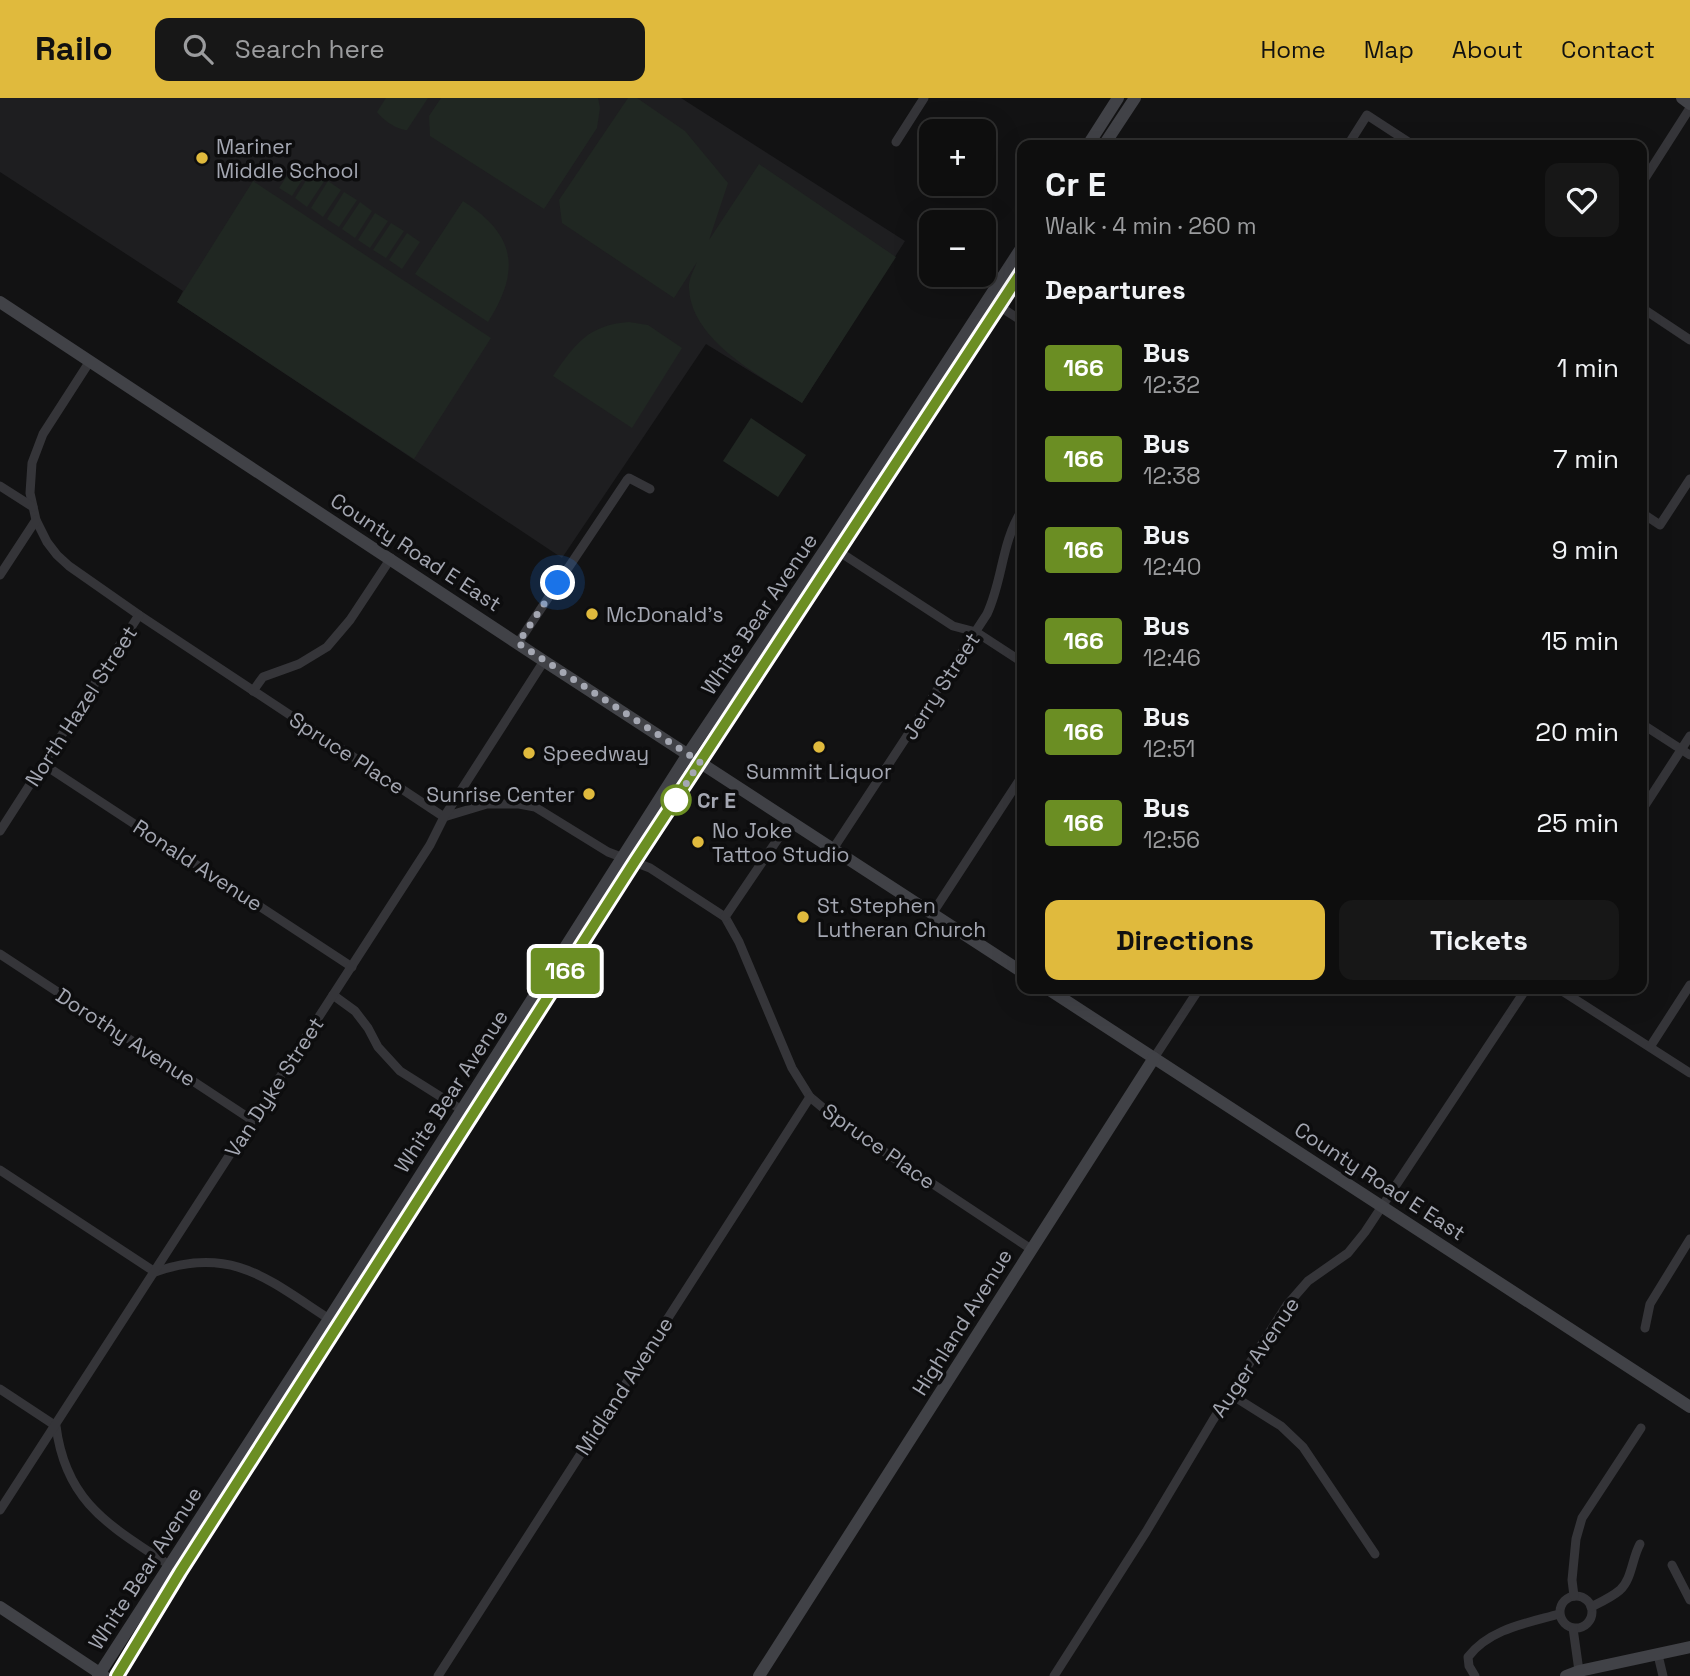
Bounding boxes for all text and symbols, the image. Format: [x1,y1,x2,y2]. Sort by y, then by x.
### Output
search box [155,18,645,81]
text: Railo [35,28,113,70]
icon: search [179,30,217,68]
text: Search here [235,32,385,66]
text: Home [1260,34,1326,65]
text: Map [1364,34,1414,65]
text: About [1452,34,1523,65]
text: Contact [1561,34,1655,65]
map controls [919,119,996,287]
button: + [919,119,996,196]
place label: Mariner Middle School [216,133,359,184]
marker: Mariner Middle School [194,150,210,166]
button: heart [1545,163,1619,237]
text: Cr E [1045,164,1106,206]
button: − [919,210,996,287]
text: Walk · 4 min · 260 m [1045,211,1257,241]
text: Departures [1045,273,1186,307]
text: Bus [1143,336,1190,370]
text: 1 min [1557,351,1619,385]
text: 166 [1063,352,1104,383]
text: 12:32 [1143,370,1200,400]
text: Bus [1143,427,1190,461]
text: 7 min [1553,442,1619,476]
text: 166 [1063,443,1104,474]
text: 12:38 [1143,461,1201,491]
street label: County Road E East [326,487,506,617]
text: Bus [1143,518,1190,552]
street label: White Bear Avenue [695,528,823,700]
text: 9 min [1552,533,1619,567]
text: 166 [1063,534,1104,565]
text: 12:40 [1143,552,1201,582]
your location [540,565,575,600]
place label: McDonald's [606,601,724,628]
marker: McDonald's [584,606,600,622]
text: Bus [1143,609,1190,643]
street label: North Hazel Street [19,621,143,791]
text: 15 min [1541,624,1619,658]
text: 166 [1063,625,1104,656]
street label: Jerry Street [896,627,986,745]
text: 12:46 [1143,643,1201,673]
text: Bus [1143,700,1190,734]
street label: Spruce Place [284,706,410,800]
text: 20 min [1535,715,1619,749]
text: 166 [1063,716,1104,747]
text: 12:51 [1143,734,1195,764]
marker: Summit Liquor [811,739,827,755]
place label: Speedway [543,740,649,767]
marker: Speedway [521,745,537,761]
place label: Summit Liquor [746,758,892,785]
place label: Sunrise Center [426,781,575,808]
marker: Cr E [661,785,691,815]
marker: Sunrise Center [581,786,597,802]
place label: Cr E [697,787,736,814]
text: Bus [1143,791,1190,825]
text: 25 min [1536,806,1619,840]
text: 166 [1063,807,1104,838]
street label: Ronald Avenue [128,813,268,917]
place label: No Joke Tattoo Studio [712,817,849,868]
text: 12:56 [1143,825,1200,855]
marker: No Joke Tattoo Studio [690,834,706,850]
place label: St. Stephen Lutheran Church [817,892,986,943]
button: Directions [1045,900,1325,980]
button: Tickets [1339,900,1619,980]
marker: St. Stephen Lutheran Church [795,909,811,925]
line badge: 166 [525,948,605,994]
text: 166 [545,955,585,986]
street label: Dorothy Avenue [51,982,201,1092]
street label: White Bear Avenue [388,1004,514,1178]
street label: Van Dyke Street [219,1012,329,1162]
street label: Spruce Place [817,1097,941,1195]
street label: County Road E East [1290,1116,1470,1246]
street label: Highland Avenue [906,1244,1018,1400]
street label: Auger Avenue [1205,1292,1305,1422]
street label: Midland Avenue [569,1312,679,1460]
street label: White Bear Avenue [82,1481,208,1655]

